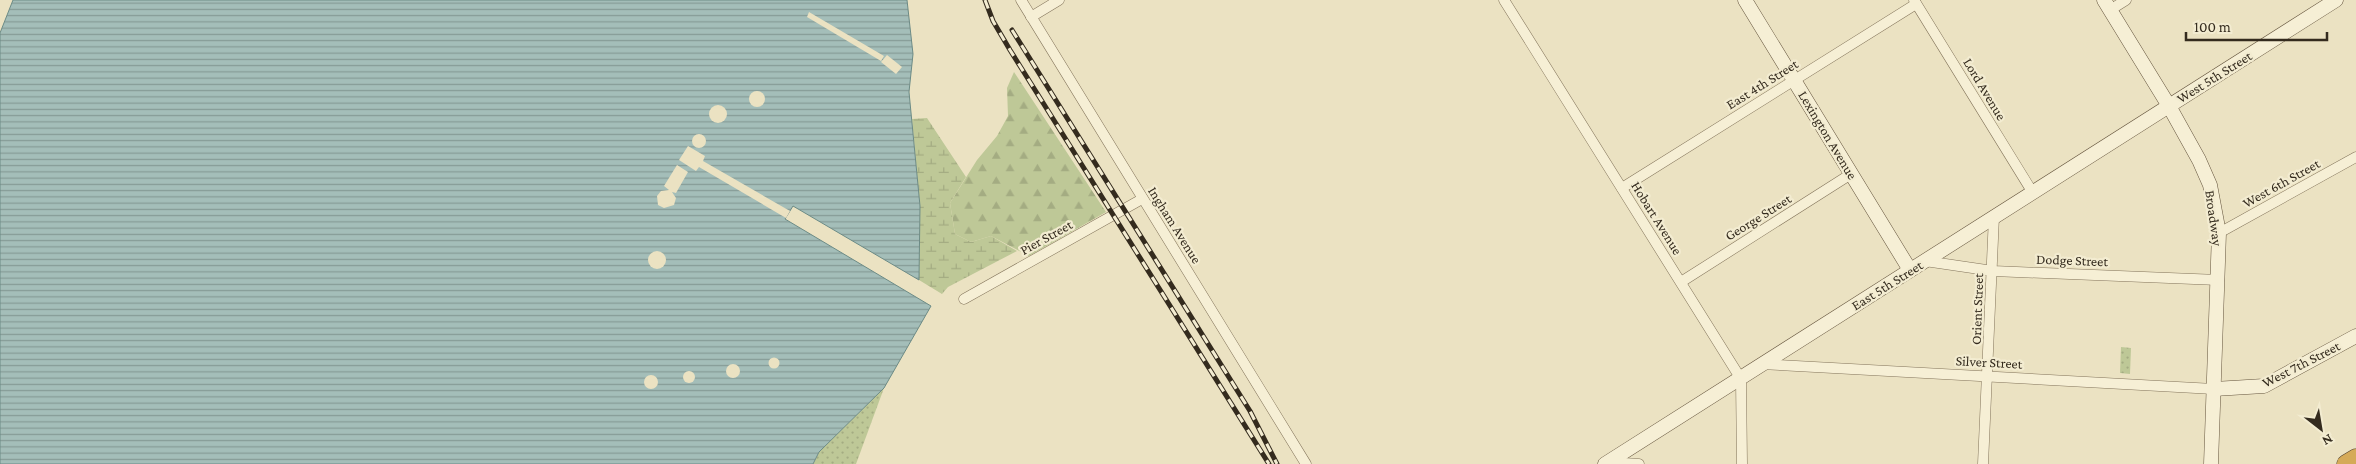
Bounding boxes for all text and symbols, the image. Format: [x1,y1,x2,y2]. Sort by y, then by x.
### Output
scale bar [2186,10,2327,42]
text: 100 m [2194,19,2231,35]
street label: West 5th Street [2174,47,2255,106]
street label: East 4th Street [1723,55,1801,112]
street label: Lord Avenue [1960,55,2010,123]
street label: Lexington Avenue [1795,88,1861,182]
street label: West 6th Street [2240,155,2323,211]
street label: Hobart Avenue [1628,178,1686,258]
street label: Ingham Avenue [1145,184,1205,266]
street label: Broadway [2202,189,2226,247]
street label: George Street [1722,190,1794,244]
street label: Pier Street [1017,216,1075,258]
street label: Dodge Street [2036,251,2109,269]
street label: East 5th Street [1848,257,1926,313]
street label: Orient Street [1968,273,1986,345]
street label: West 7th Street [2259,337,2343,390]
street label: Silver Street [1955,352,2023,372]
north arrow [2296,404,2346,454]
text: N [2319,431,2336,450]

